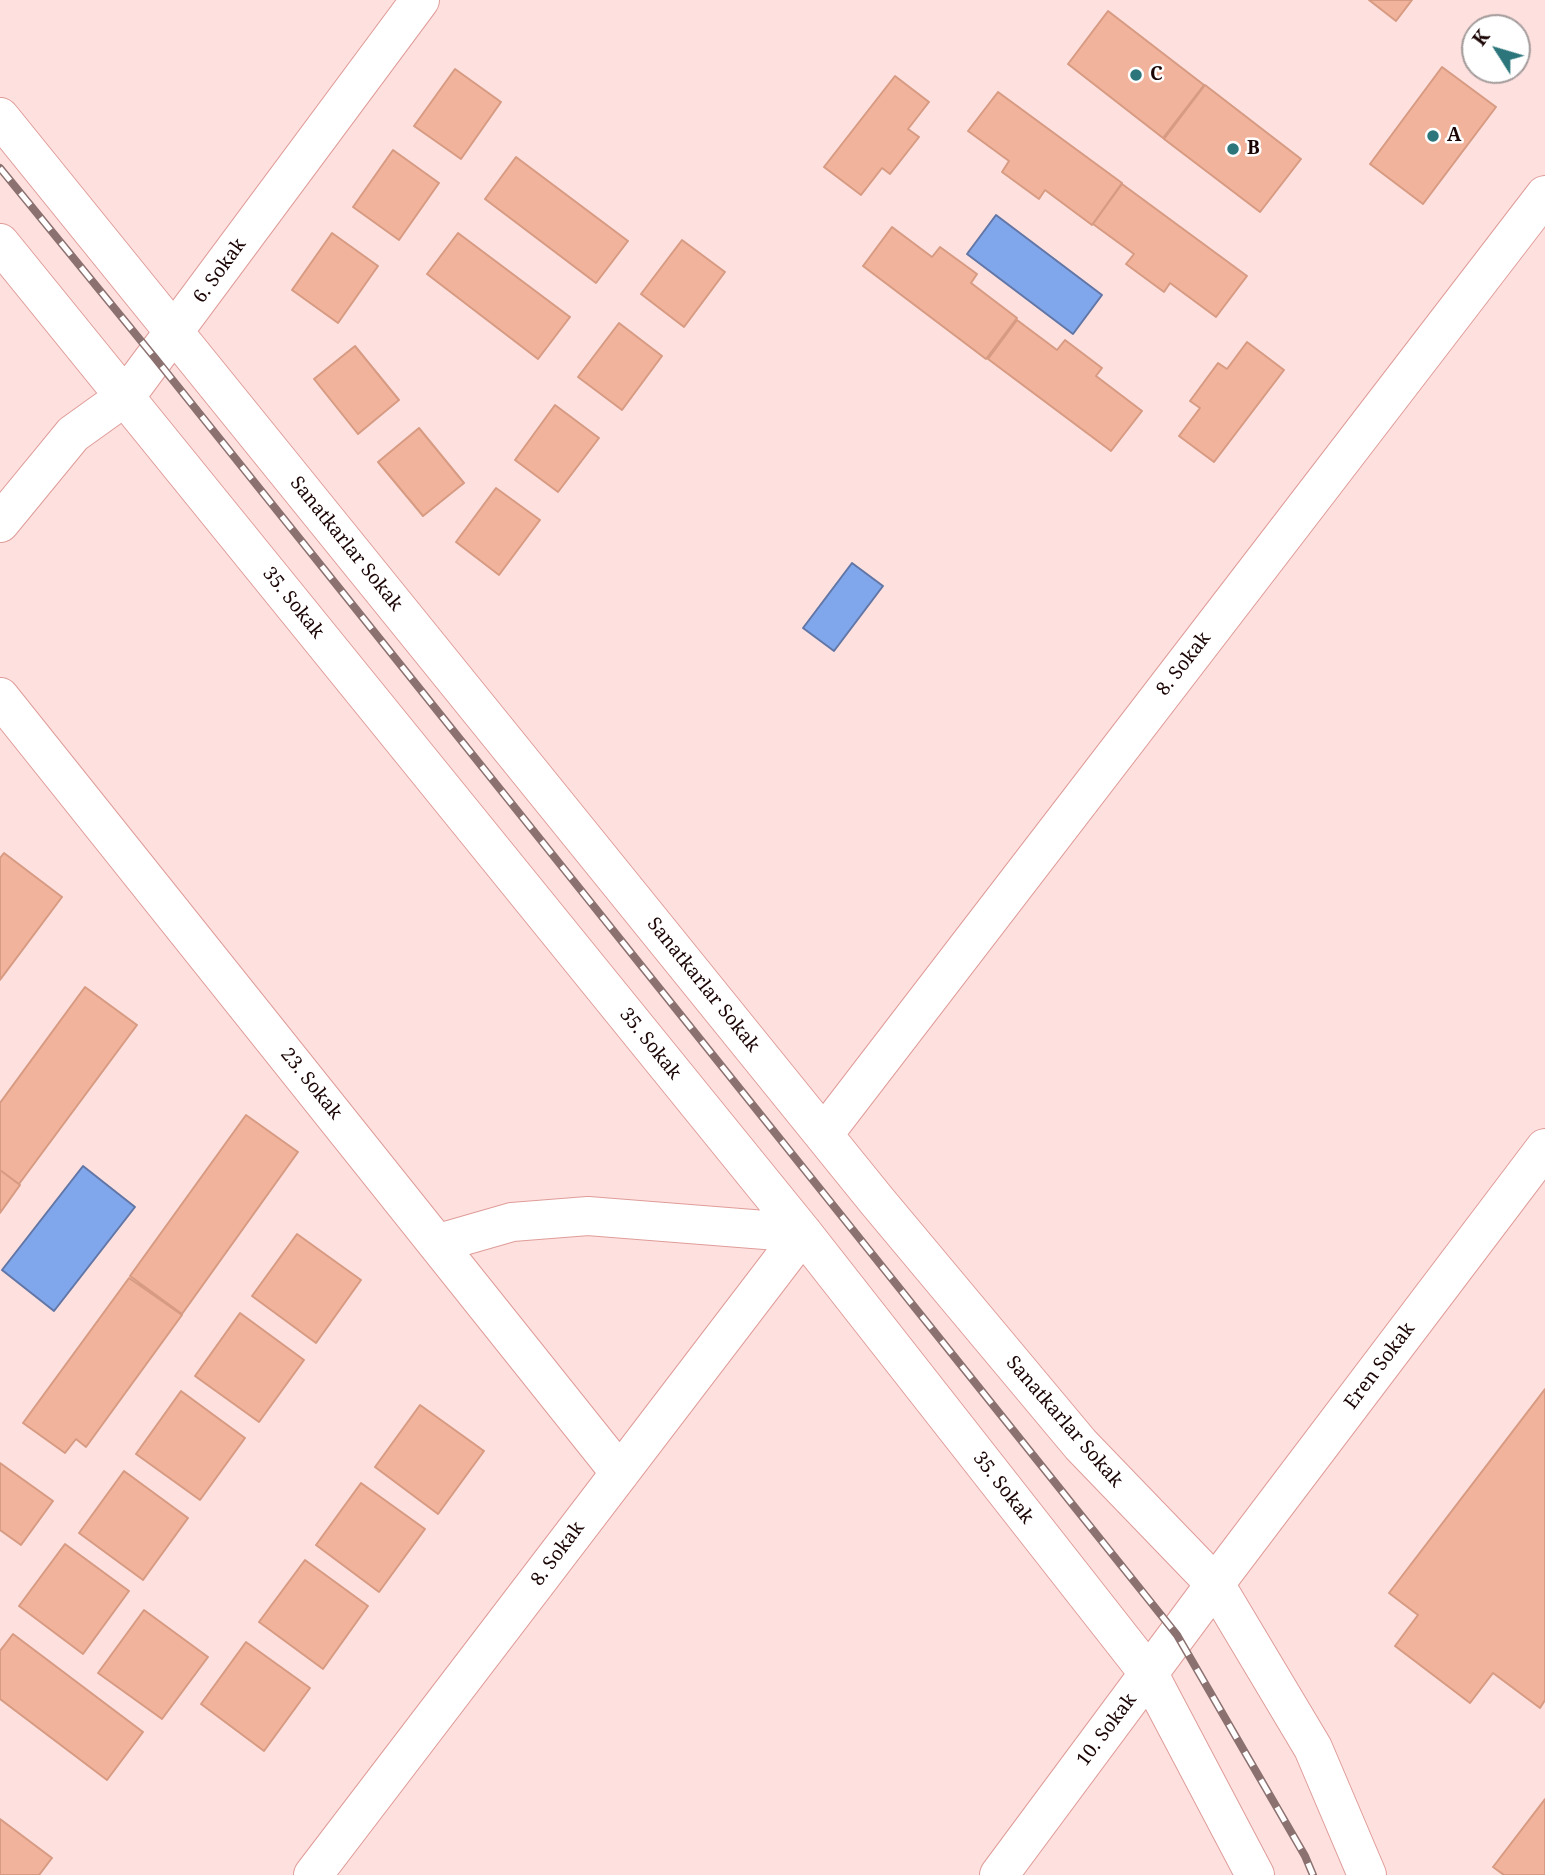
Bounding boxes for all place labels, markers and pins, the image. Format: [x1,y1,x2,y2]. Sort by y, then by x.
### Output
place label: C [1150,64,1163,86]
marker: C [1128,67,1144,83]
place label: A [1447,125,1461,147]
marker: A [1425,128,1441,144]
place label: B [1247,138,1260,160]
marker: B [1225,141,1241,157]

